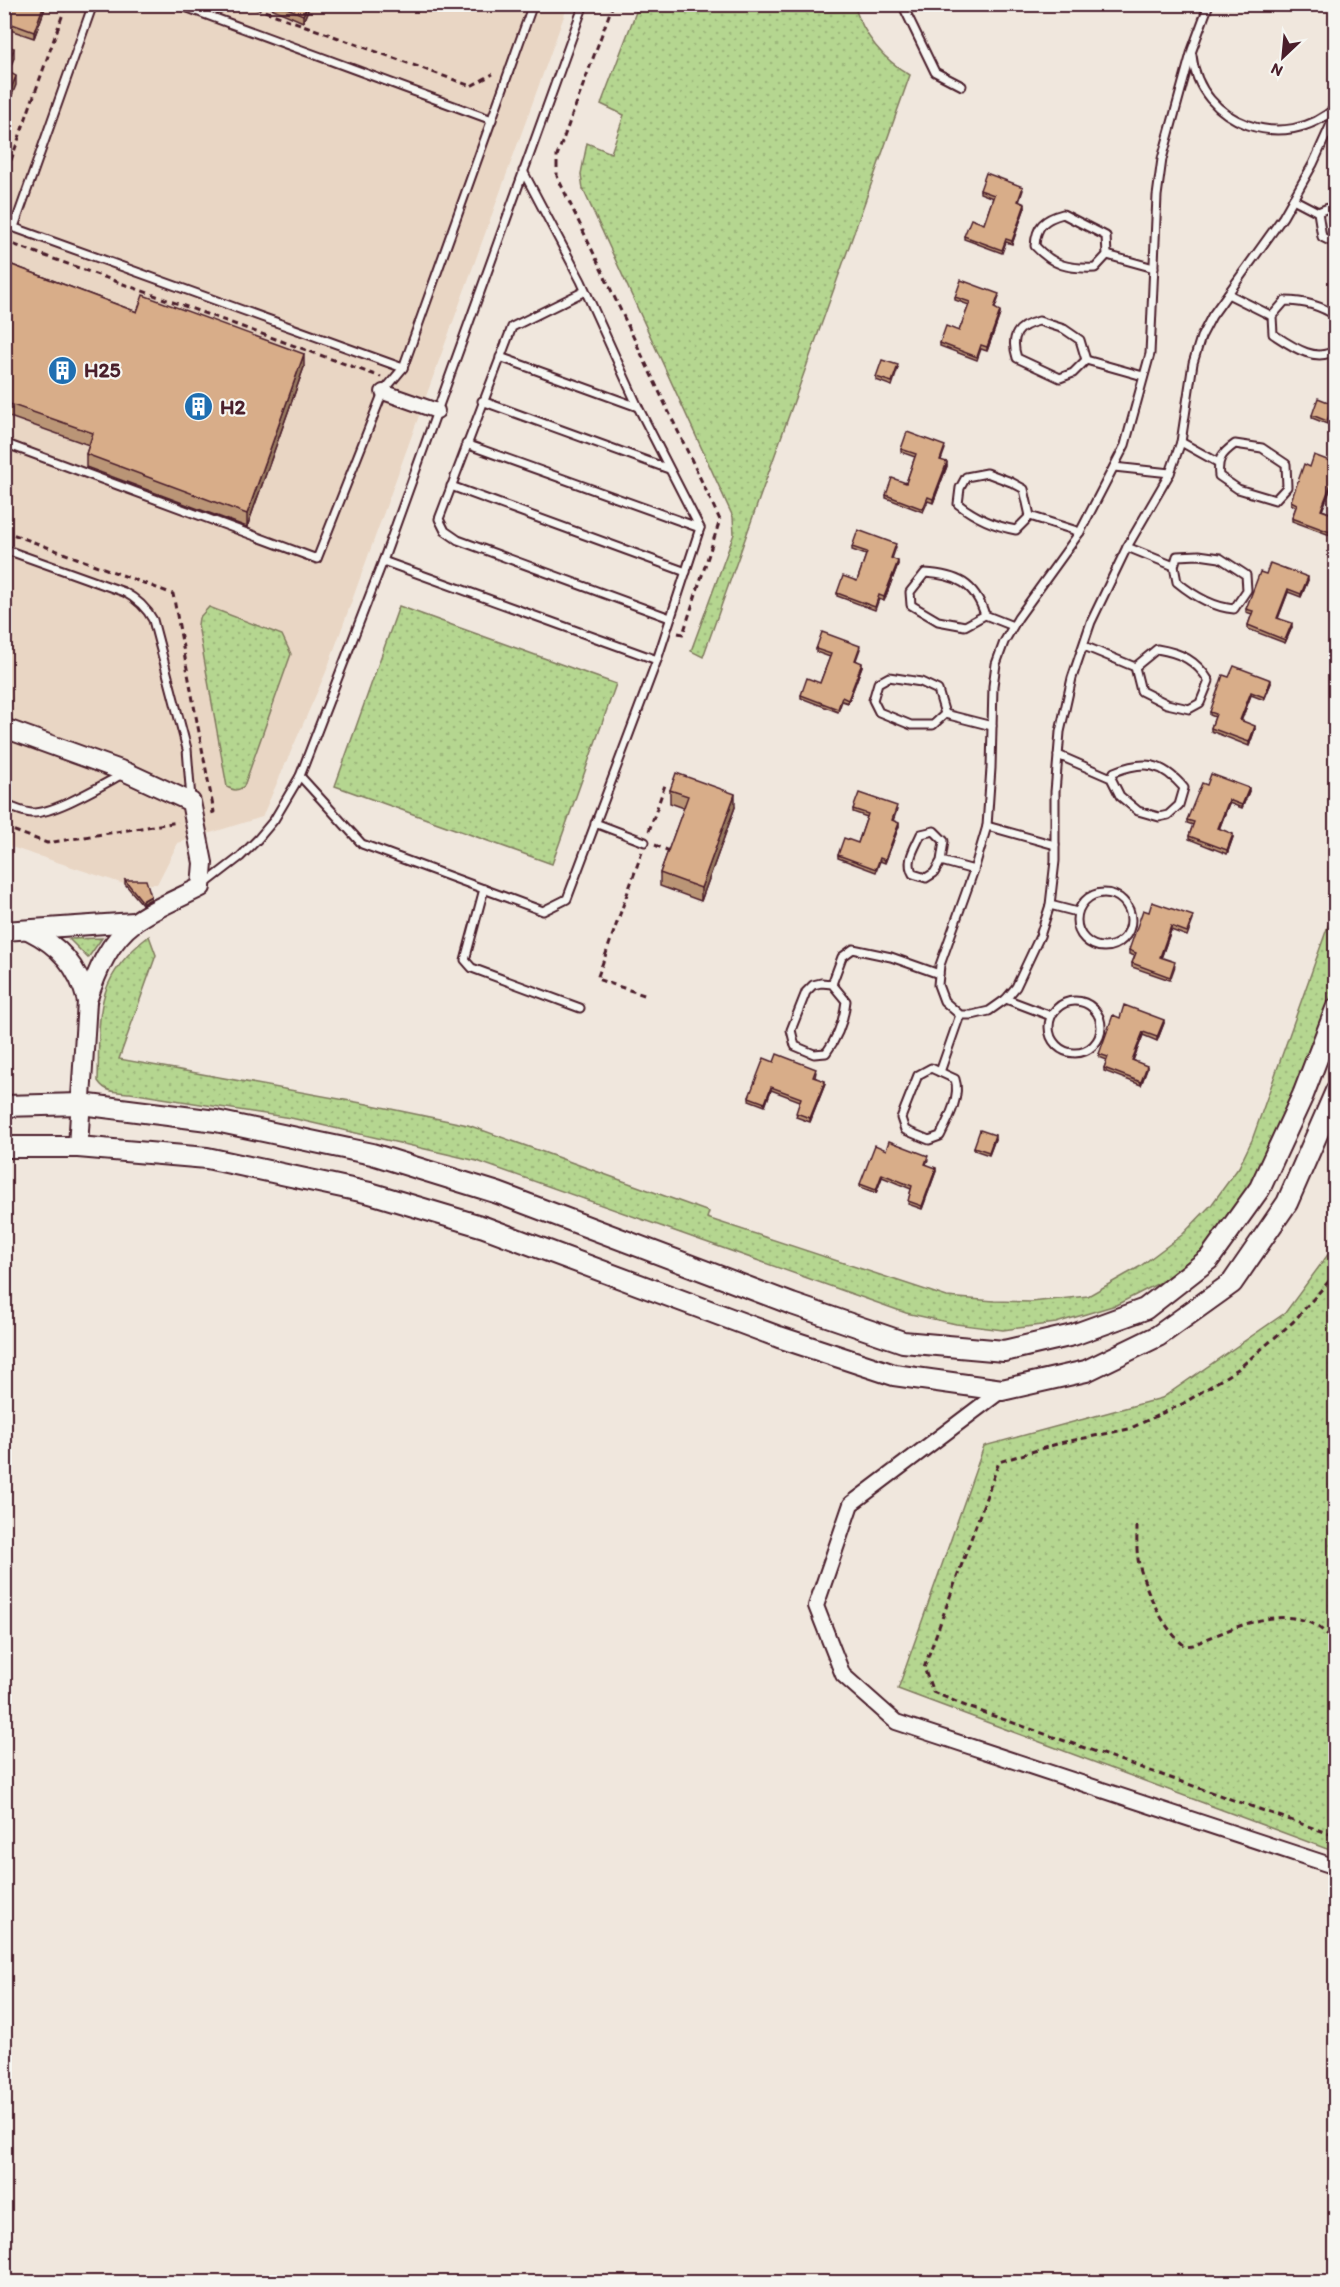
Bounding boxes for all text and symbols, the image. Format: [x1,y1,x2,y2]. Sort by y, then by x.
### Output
north arrow [1253,27,1313,87]
text: N [1268,59,1286,81]
building icon: H25 [47,354,79,386]
place label: H25 [84,357,121,382]
building icon: H2 [183,391,215,423]
place label: H2 [220,394,246,419]

